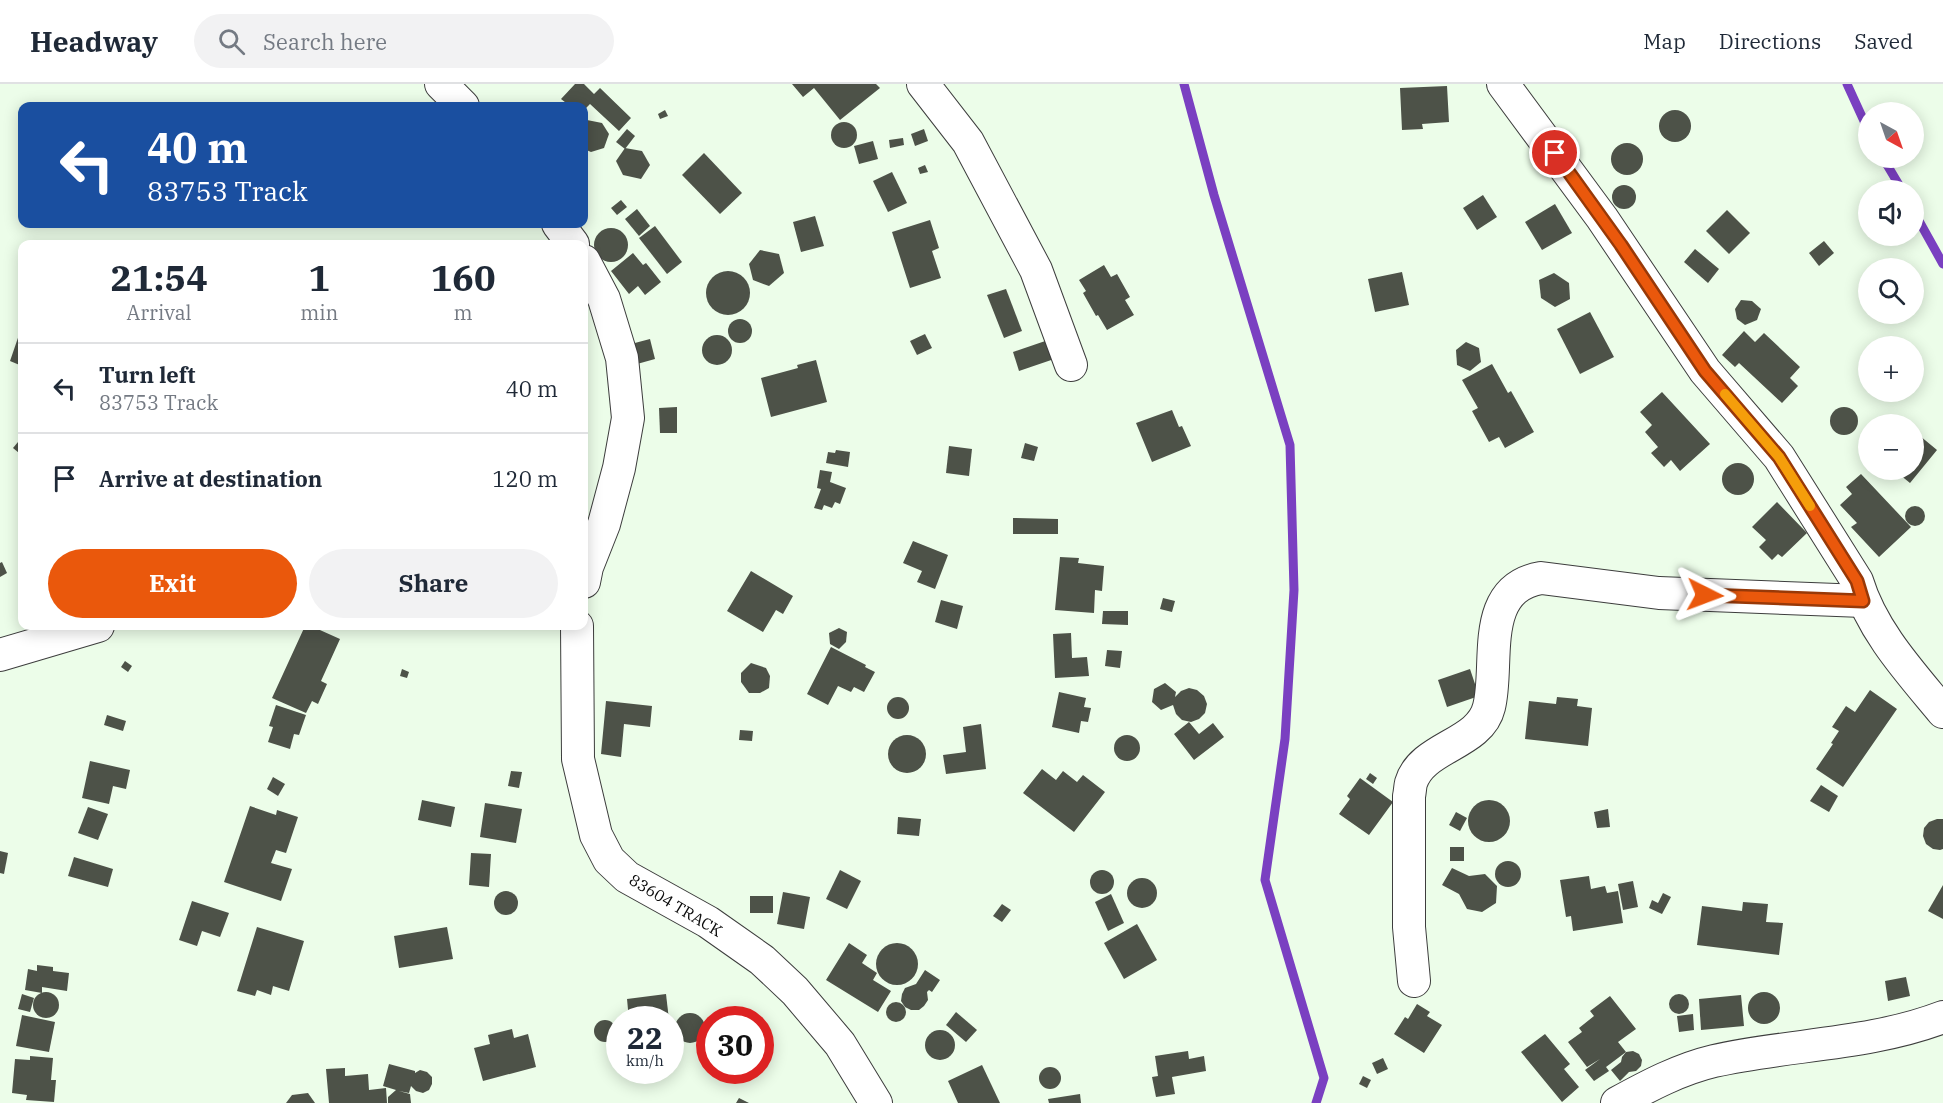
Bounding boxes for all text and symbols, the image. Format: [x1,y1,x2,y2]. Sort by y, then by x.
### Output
search box [194,14,614,68]
text: Headway [30,23,158,60]
icon: search [215,25,248,58]
text: Search here [263,27,387,56]
text: Map [1643,27,1686,55]
text: Directions [1719,27,1821,55]
text: Saved [1854,27,1913,55]
north arrow [1858,102,1924,168]
map controls [1858,102,1924,480]
text: 40 m [147,120,248,175]
icon: left [48,126,126,204]
pin [1529,127,1580,178]
icon: arrive [1538,136,1571,169]
text: 83753 Track [147,173,308,208]
button: sound [1858,180,1924,246]
text: 21:54 [110,254,208,301]
text: 1 [308,254,330,301]
text: 160 [431,254,496,301]
button: search [1858,258,1924,324]
text: Arrival [127,299,192,326]
text: min [300,299,338,326]
text: m [454,299,473,326]
button: + [1858,336,1924,402]
text: Turn left [99,360,195,389]
icon: left [48,372,81,405]
text: 40 m [506,374,558,403]
text: 83753 Track [99,389,218,416]
button: − [1858,414,1924,480]
icon: arrive [48,462,81,495]
text: Arrive at destination [99,464,322,493]
text: 120 m [492,464,558,493]
button: Exit [48,549,297,618]
button: Share [309,549,558,618]
position arrow [1673,563,1737,627]
street label: 83604 TRACK [626,869,726,941]
speed limit sign: 30 [696,1006,774,1084]
text: 22 [627,1018,663,1057]
text: km/h [626,1051,664,1070]

